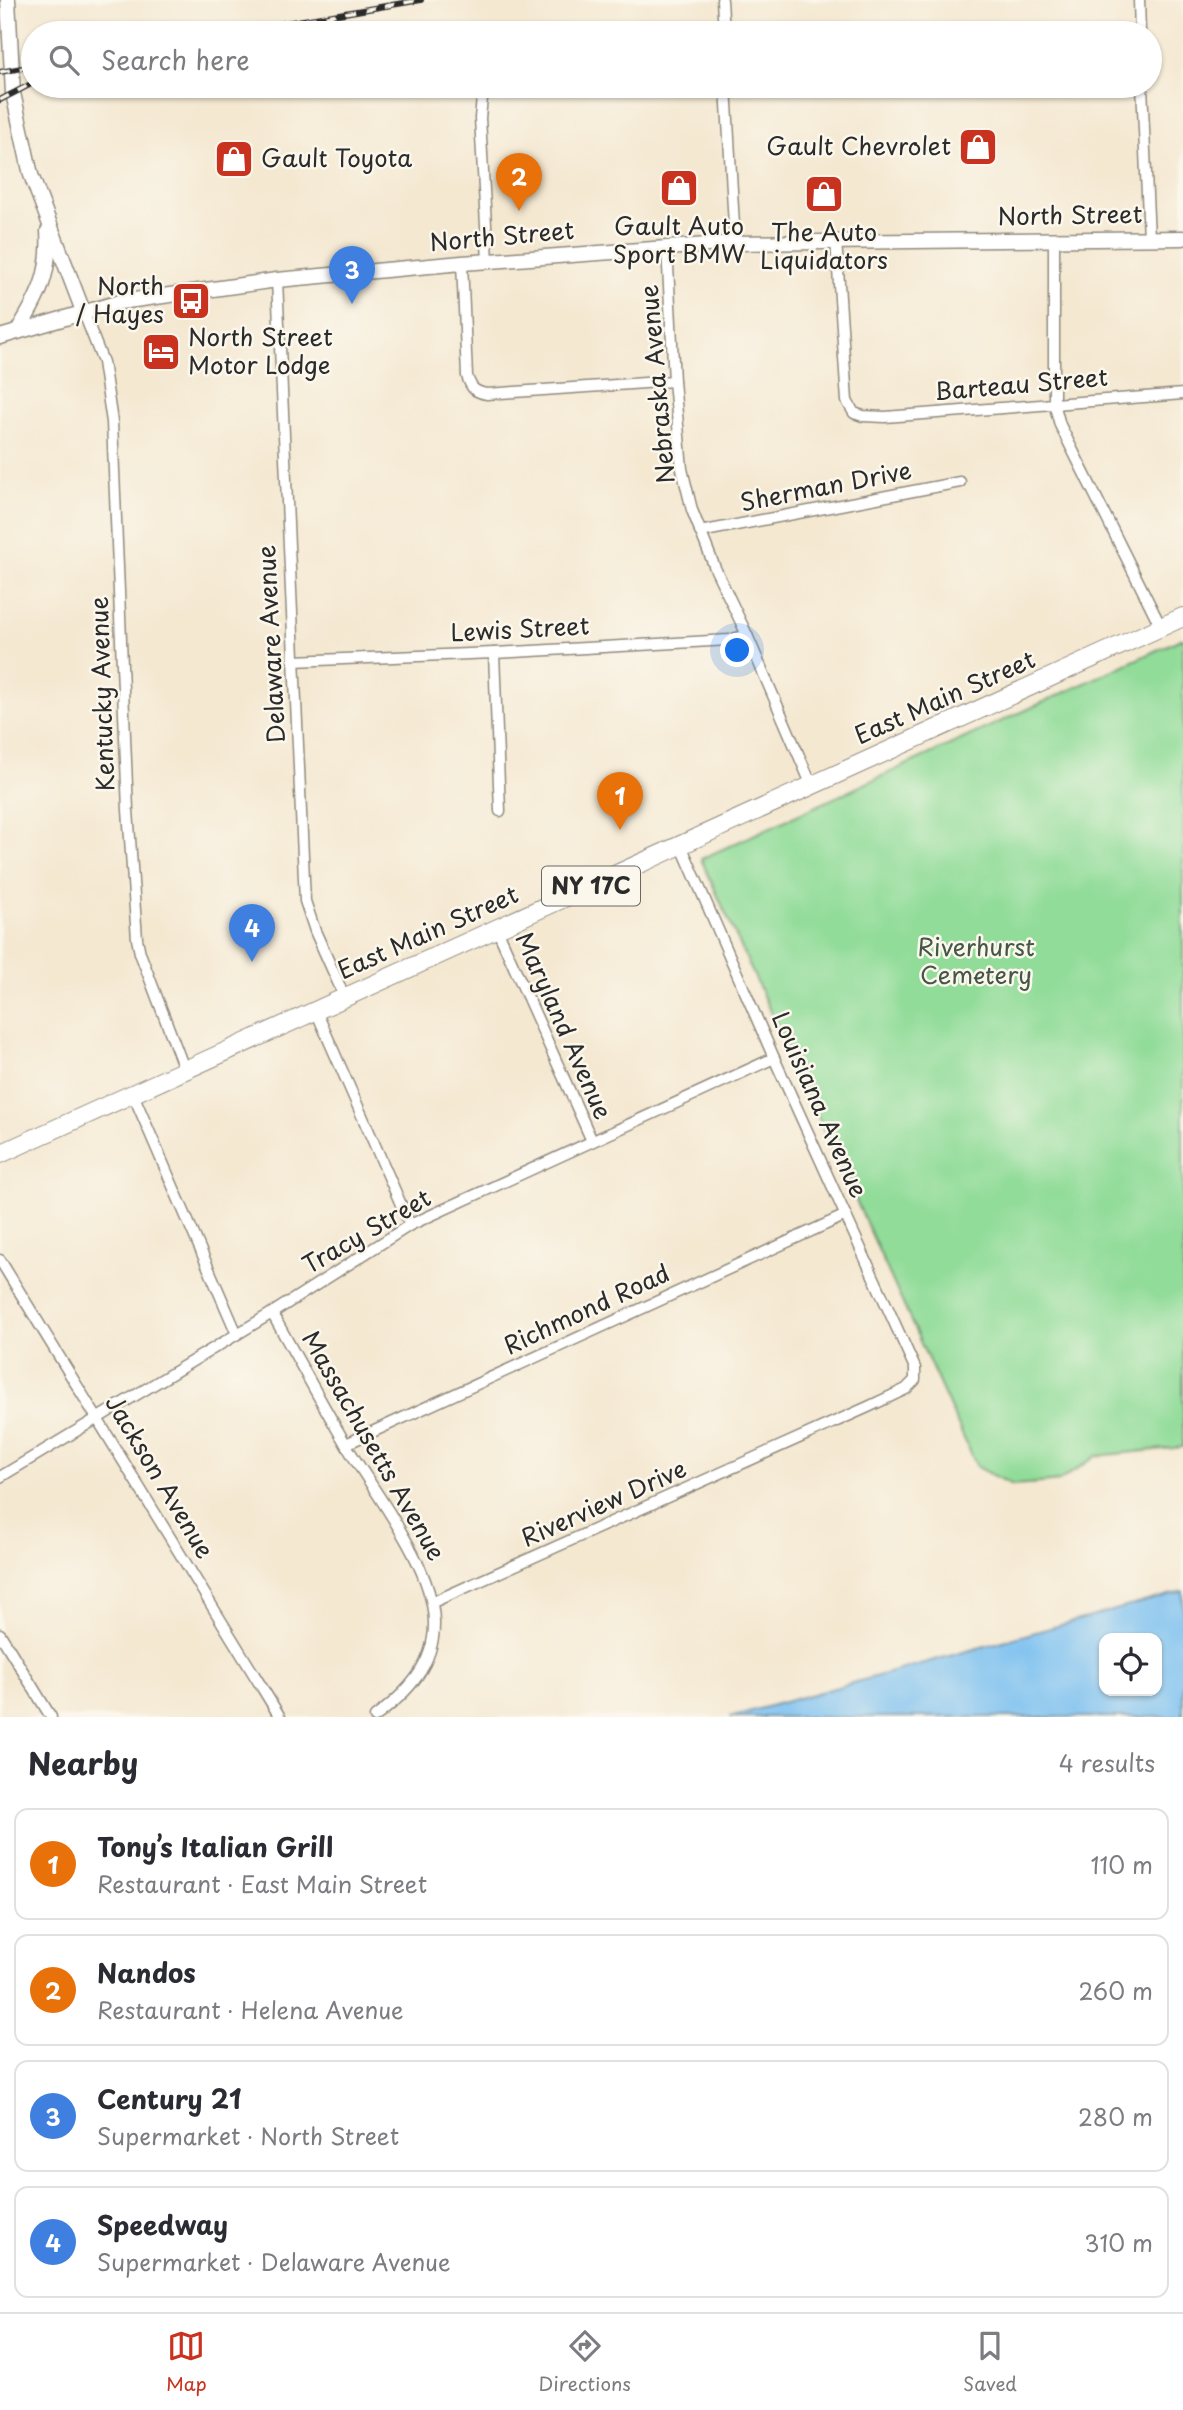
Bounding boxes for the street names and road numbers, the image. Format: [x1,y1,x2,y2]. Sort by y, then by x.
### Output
street label: North Street [997,195,1143,233]
street label: North Street [428,211,576,259]
street label: Nebraska Avenue [629,283,683,485]
street label: Barteau Street [933,357,1109,409]
street label: Sherman Drive [737,451,914,519]
street label: Delaware Avenue [247,544,293,744]
street label: Kentucky Avenue [80,596,122,792]
street label: Lewis Street [450,606,590,650]
street label: East Main Street [848,640,1041,752]
road number: NY 17C [542,866,640,906]
street label: East Main Street [331,875,524,987]
street label: Maryland Avenue [507,926,622,1124]
street label: Louisiana Avenue [764,1005,878,1203]
street label: Tracy Street [295,1179,437,1282]
street label: Richmond Road [497,1254,675,1362]
street label: Massachusetts Avenue [294,1323,455,1567]
street label: Jackson Avenue [98,1387,224,1565]
street label: Riverview Drive [515,1450,692,1555]

